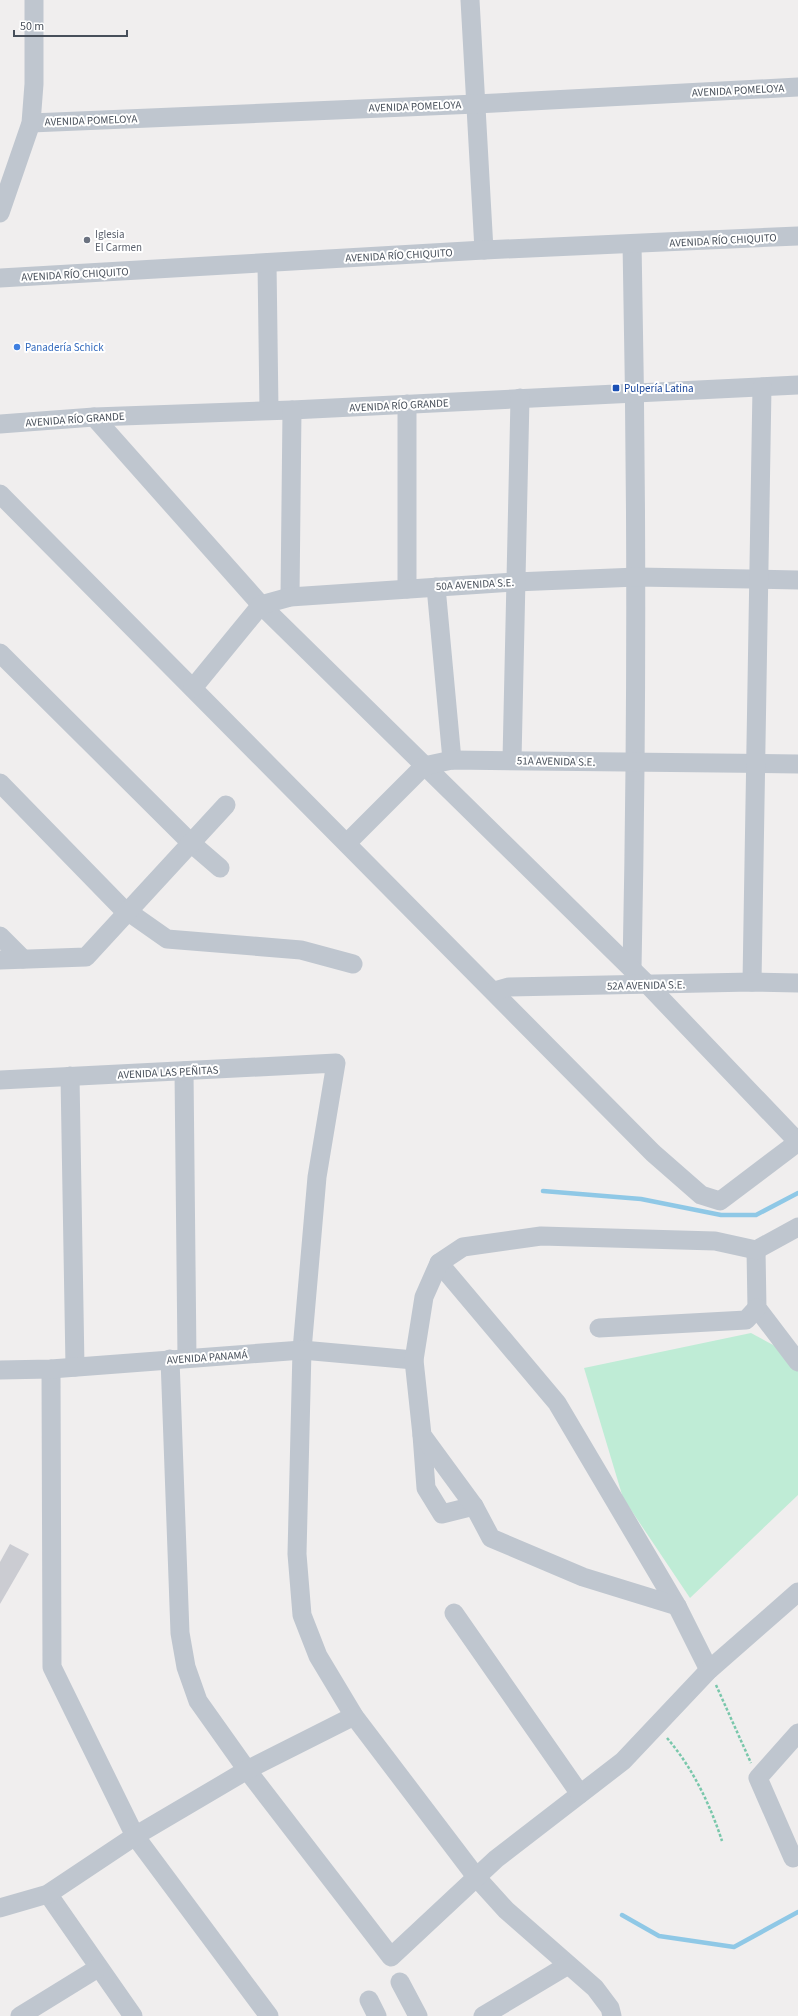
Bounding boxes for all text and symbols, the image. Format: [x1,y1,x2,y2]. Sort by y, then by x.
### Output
scale bar [14,12,127,38]
text: 50 m [20,18,44,35]
street label: AVENIDA POMELOYA [691,81,785,100]
street label: AVENIDA POMELOYA [368,97,462,116]
street label: AVENIDA POMELOYA [44,111,138,130]
place label: Iglesia El Carmen [95,227,142,255]
street label: AVENIDA RÍO CHIQUITO [669,230,777,251]
marker: Iglesia El Carmen [82,235,92,245]
street label: AVENIDA RÍO CHIQUITO [345,245,453,266]
street label: AVENIDA RÍO CHIQUITO [21,264,129,285]
place label: Panadería Schick [25,340,104,355]
marker: Panadería Schick [12,342,22,352]
place label: Pulpería Latina [624,381,694,396]
marker: Pulpería Latina [611,383,621,393]
street label: AVENIDA RÍO GRANDE [349,395,449,416]
street label: AVENIDA RÍO GRANDE [25,409,125,430]
street label: 50A AVENIDA S.E. [435,575,515,594]
street label: 51A AVENIDA S.E. [517,753,596,770]
street label: 52A AVENIDA S.E. [607,977,686,994]
street label: AVENIDA LAS PEÑITAS [117,1062,219,1083]
street label: AVENIDA PANAMÁ [166,1347,248,1368]

